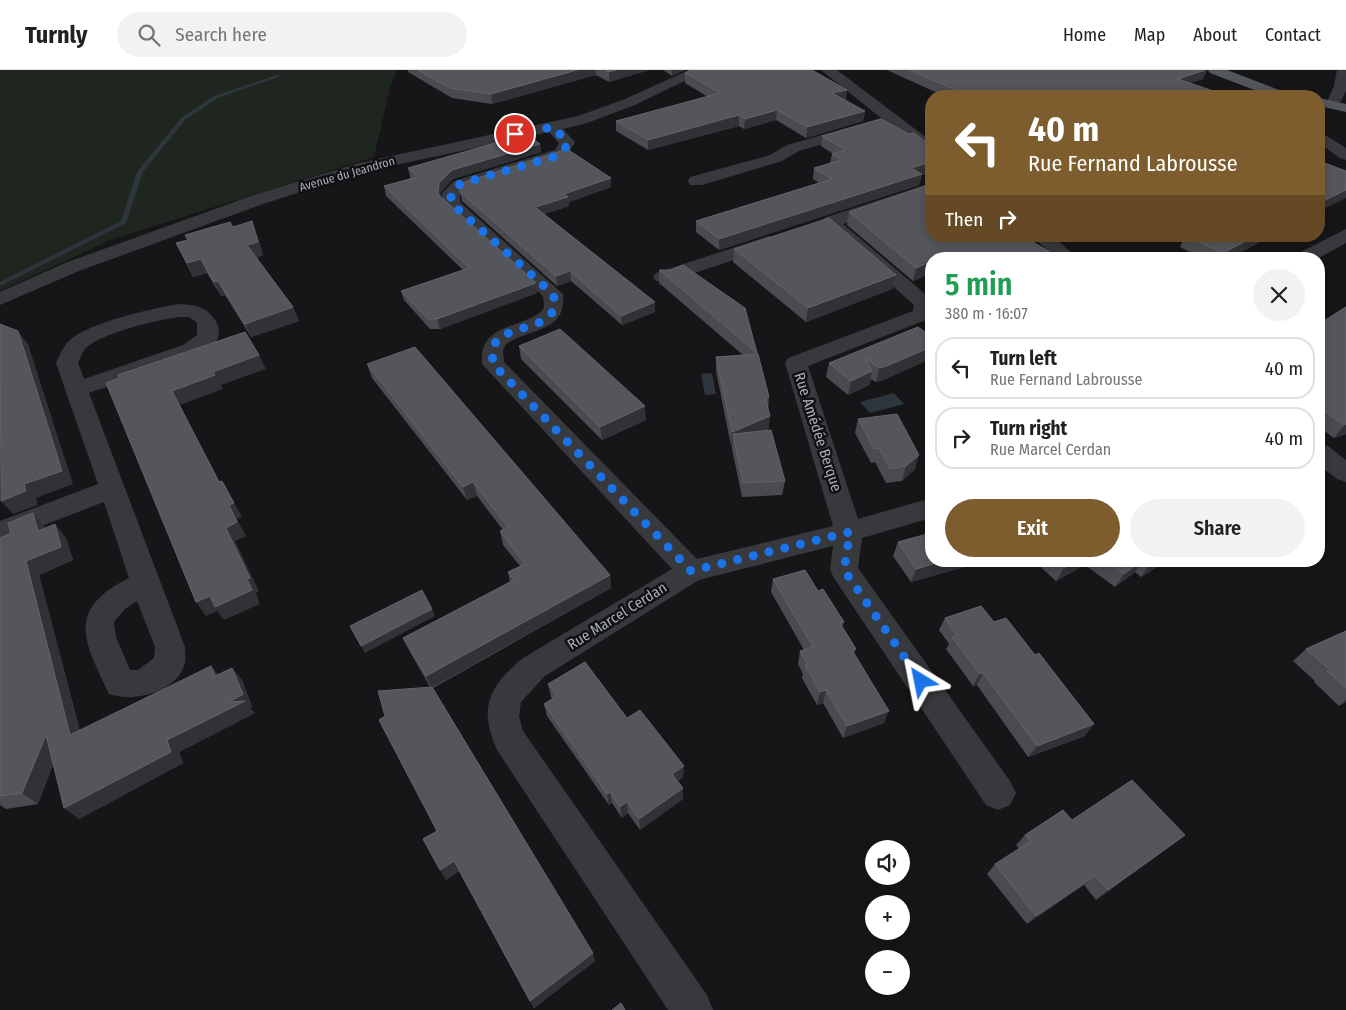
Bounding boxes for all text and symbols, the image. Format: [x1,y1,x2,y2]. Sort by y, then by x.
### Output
search box [117,12,467,57]
text: Turnly [25,21,87,49]
icon: search [135,21,163,49]
text: Search here [175,23,267,46]
text: Home [1063,24,1106,46]
text: Map [1134,24,1165,46]
text: About [1193,24,1237,46]
text: Contact [1265,24,1321,46]
text: 40 m [1028,108,1099,150]
icon: left [945,110,1010,175]
pin [494,113,536,155]
icon: arrive [501,120,529,148]
text: Rue Fernand Labrousse [1028,150,1238,177]
street label: Avenue du Jeandron [298,154,396,194]
icon: right [993,205,1021,233]
text: Then [945,208,983,231]
text: 5 min [945,267,1012,303]
button: close [1253,269,1305,321]
text: 380 m · 16:07 [945,304,1028,323]
text: Turn left [990,347,1057,370]
icon: left [947,354,975,382]
text: 40 m [1265,357,1303,380]
street label: Rue Amédée Berque [790,370,846,494]
text: Rue Fernand Labrousse [990,370,1142,389]
text: Turn right [990,417,1067,440]
icon: right [947,424,975,452]
text: 40 m [1265,427,1303,450]
text: Rue Marcel Cerdan [990,440,1111,459]
button: Exit [945,499,1120,557]
button: Share [1130,499,1305,557]
street label: Rue Marcel Cerdan [564,578,670,654]
position arrow [894,654,946,706]
map controls [865,840,910,995]
button: sound [865,840,910,885]
button: + [865,895,910,940]
button: − [865,950,910,995]

